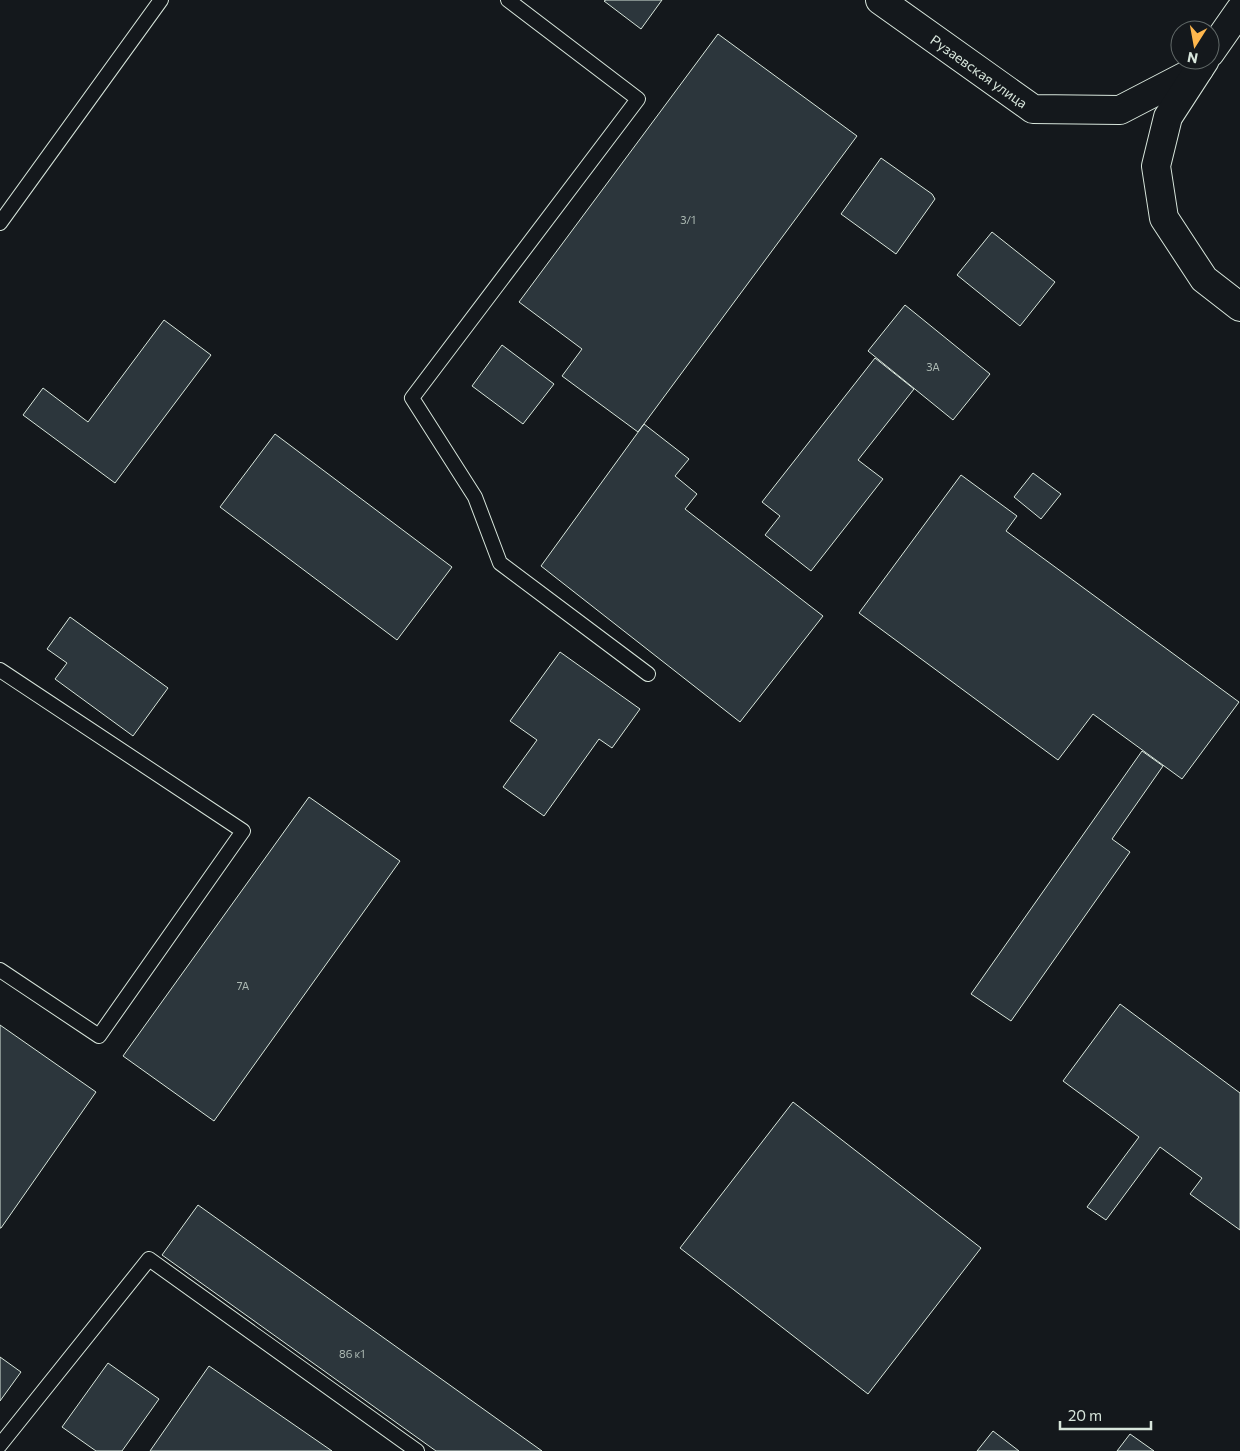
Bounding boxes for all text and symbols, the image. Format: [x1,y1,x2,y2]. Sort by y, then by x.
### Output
north arrow [1170,20,1220,70]
street label: Рузаевская улица [928,31,1031,111]
text: N [1186,49,1199,68]
house number: 3/1 [680,213,696,226]
house number: 3А [926,360,940,373]
house number: 7А [237,979,250,992]
house number: 86 к1 [339,1347,365,1360]
scale bar [1060,1398,1151,1430]
text: 20 m [1068,1406,1102,1424]

